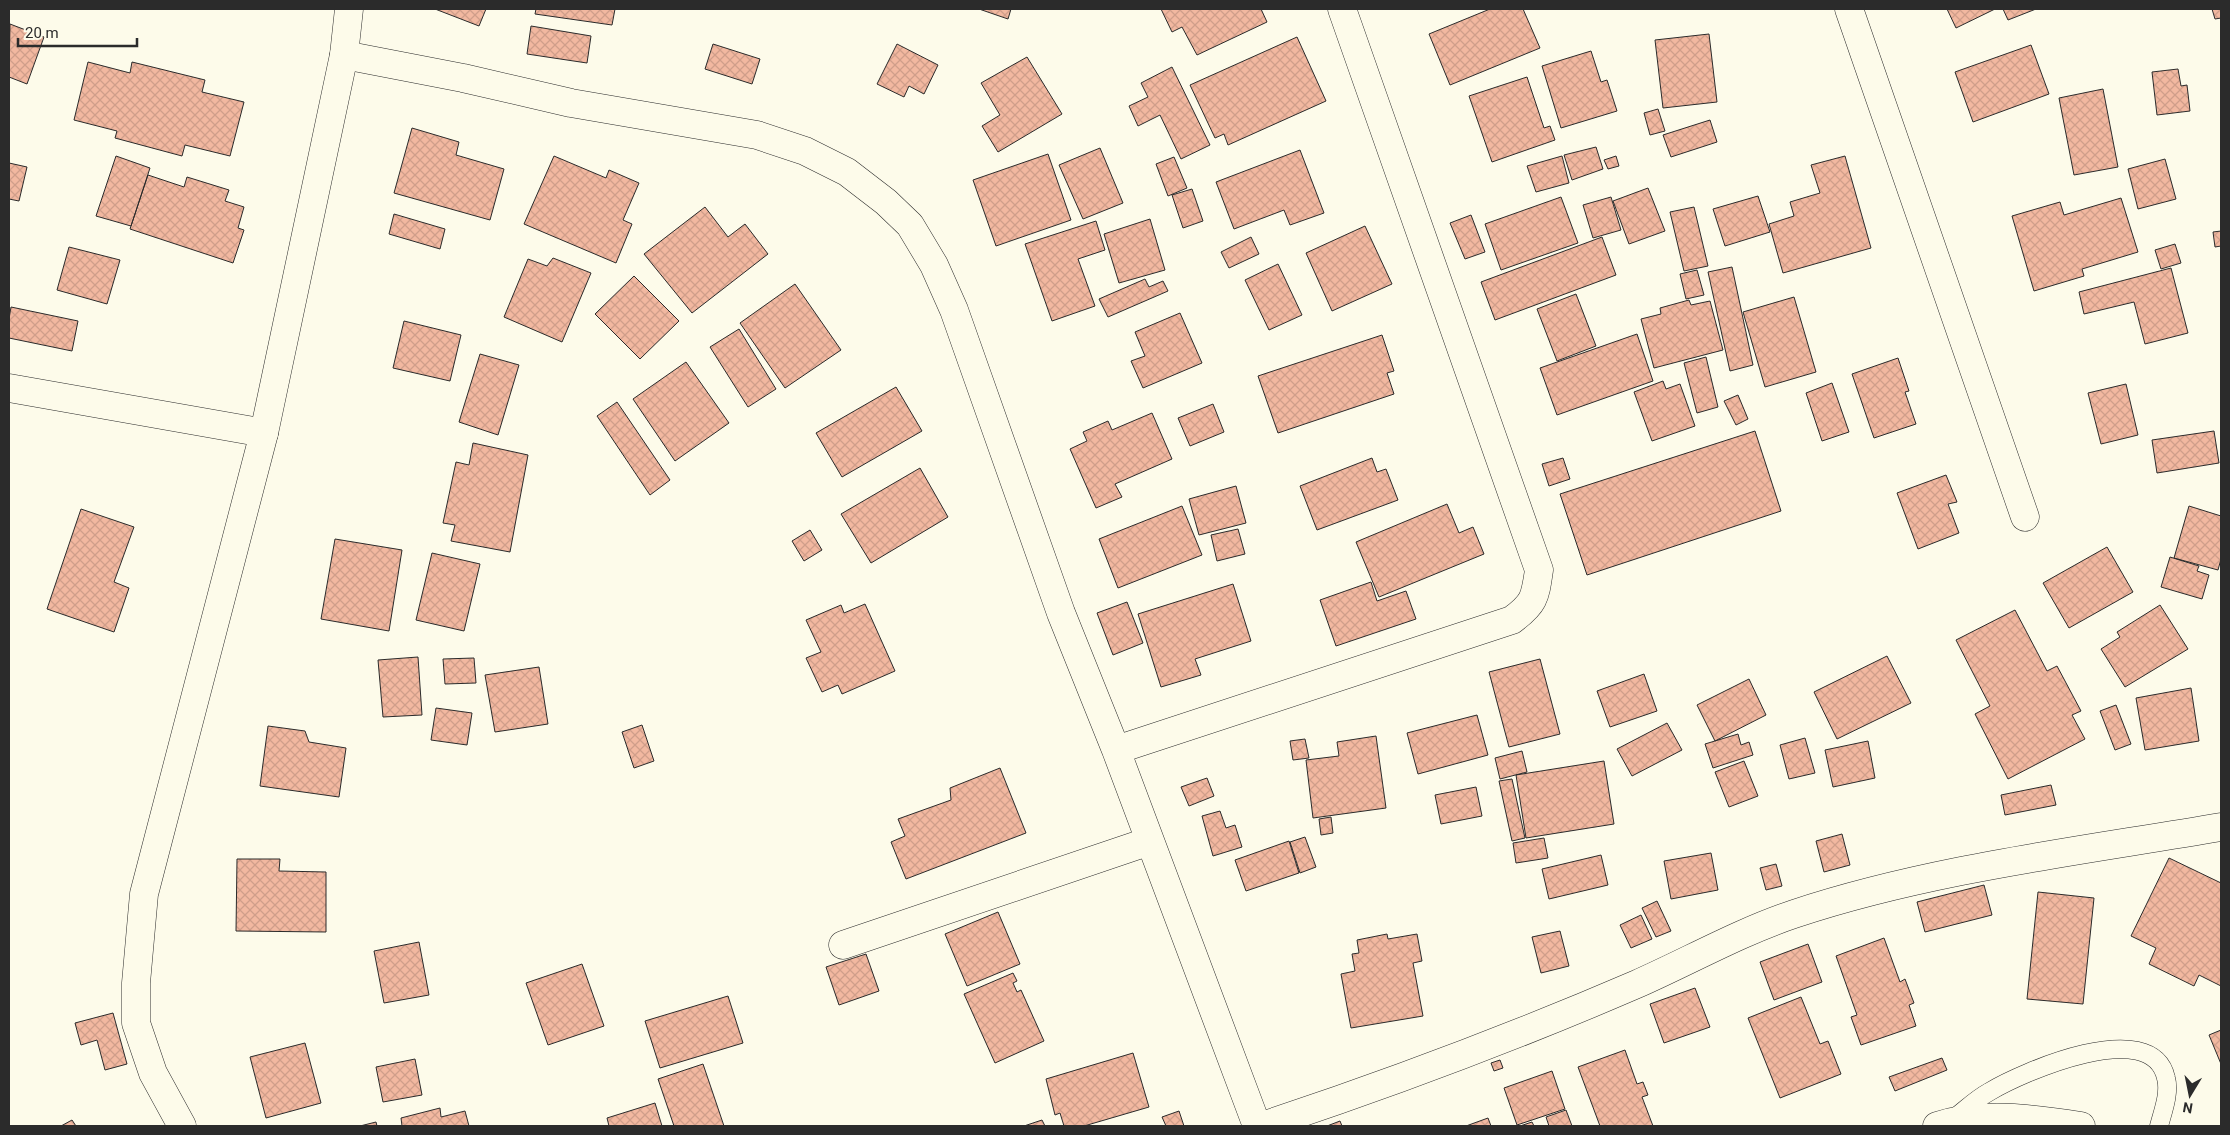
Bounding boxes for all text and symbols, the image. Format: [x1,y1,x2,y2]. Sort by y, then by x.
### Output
scale bar [18,15,136,47]
text: 20 m [25,24,59,42]
north arrow [2165,1070,2215,1120]
text: N [2181,1099,2194,1117]

